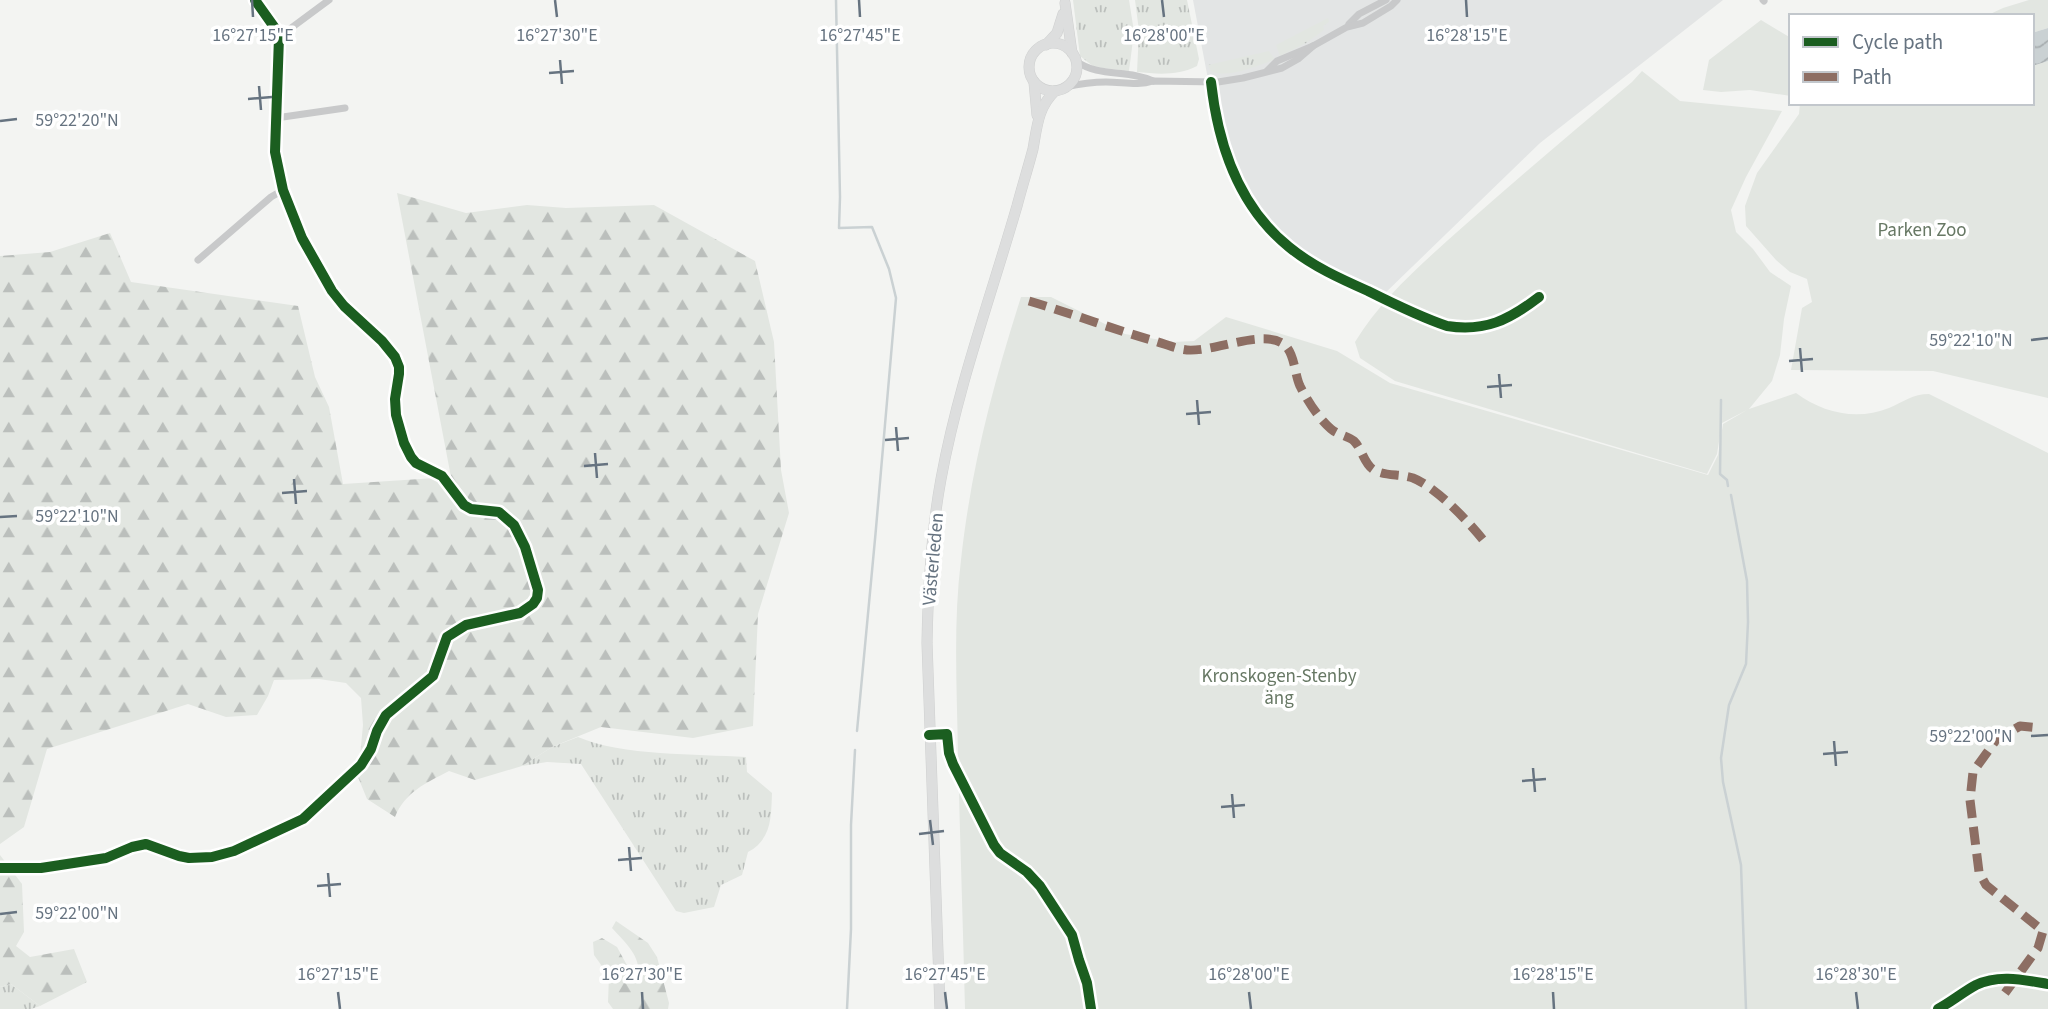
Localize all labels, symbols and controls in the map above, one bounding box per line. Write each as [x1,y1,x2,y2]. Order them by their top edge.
legend [1789,14,2034,105]
text: 16°27'15"E [212,23,294,48]
text: 16°27'30"E [516,23,598,48]
text: 16°27'45"E [819,23,901,48]
text: 16°28'00"E [1123,23,1205,48]
text: 16°28'15"E [1426,23,1508,48]
text: Cycle path [1852,27,1943,57]
text: Path [1852,62,1892,92]
text: 59°22'20"N [35,108,119,133]
park label: Parken Zoo [1877,217,1967,244]
text: 59°22'10"N [1929,328,2013,353]
text: 59°22'10"N [35,504,119,529]
street label: Västerleden [916,511,951,607]
park label: Kronskogen-Stenby äng [1201,663,1357,712]
text: 59°22'00"N [1929,724,2013,749]
text: 59°22'00"N [35,901,119,926]
text: 16°27'15"E [297,962,379,987]
text: 16°27'30"E [601,962,683,987]
text: 16°27'45"E [904,962,986,987]
text: 16°28'00"E [1208,962,1290,987]
text: 16°28'15"E [1512,962,1594,987]
text: 16°28'30"E [1815,962,1897,987]

